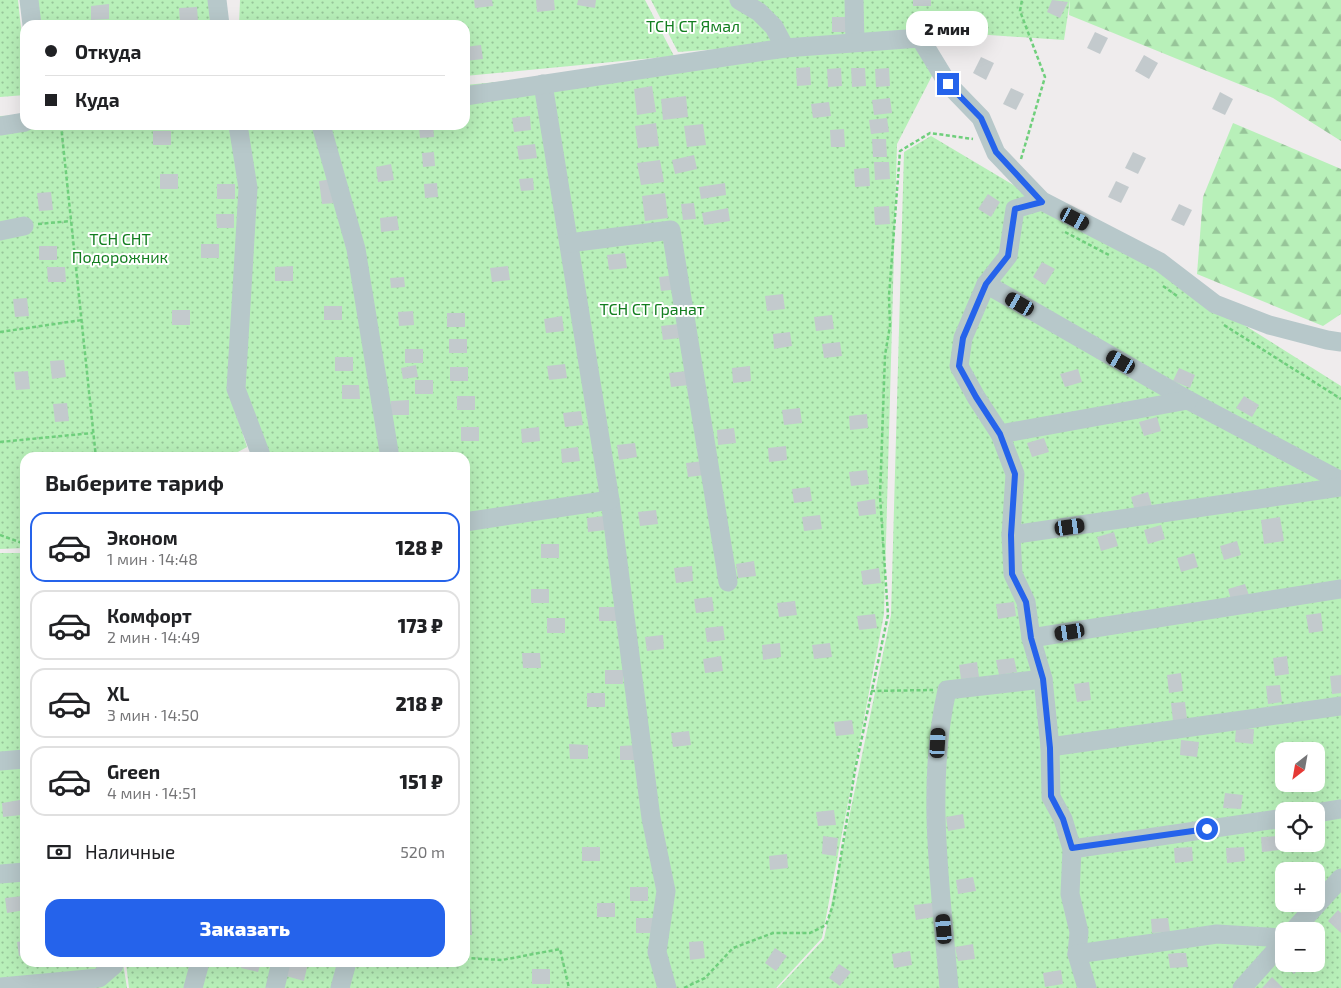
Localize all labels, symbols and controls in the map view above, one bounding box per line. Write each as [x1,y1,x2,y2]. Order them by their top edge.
callout: 2 мин [907,12,989,46]
park label: ТСН СТ Ямал [646,16,740,35]
text: 2 мин [924,19,970,38]
text: Откуда [75,40,141,63]
route end [937,73,959,95]
text: Куда [75,88,120,111]
car [1058,205,1091,233]
park label: ТСН СНТ Подорожник [72,229,169,266]
car [1003,290,1036,318]
park label: ТСН СТ Гранат [599,299,705,318]
car [1104,348,1137,376]
text: Выберите тариф [45,469,224,495]
car [1054,517,1085,537]
icon: car [47,525,92,570]
text: Эконом [107,526,178,549]
text: 128 ₽ [396,536,443,559]
text: 1 мин · 14:48 [107,549,198,568]
icon: car [47,603,92,648]
text: Комфорт [107,604,192,627]
text: 173 ₽ [398,614,443,637]
car [1054,622,1085,642]
text: 2 мин · 14:49 [107,627,200,646]
icon: car [47,681,92,726]
text: XL [107,682,129,705]
text: 218 ₽ [396,692,443,715]
text: 3 мин · 14:50 [107,705,199,724]
car [929,728,946,758]
north arrow [1275,742,1325,792]
map controls [1275,742,1325,972]
icon: car [47,759,92,804]
text: Green [107,760,160,783]
text: 151 ₽ [400,770,443,793]
text: 4 мин · 14:51 [107,783,197,802]
button: locate [1275,802,1325,852]
route start [1196,818,1218,840]
icon: cash [45,838,73,866]
text: Наличные [85,840,175,863]
text: 520 m [400,842,445,861]
button: + [1275,862,1325,912]
button: Заказать [45,899,445,957]
car [935,913,952,945]
button: − [1275,922,1325,972]

